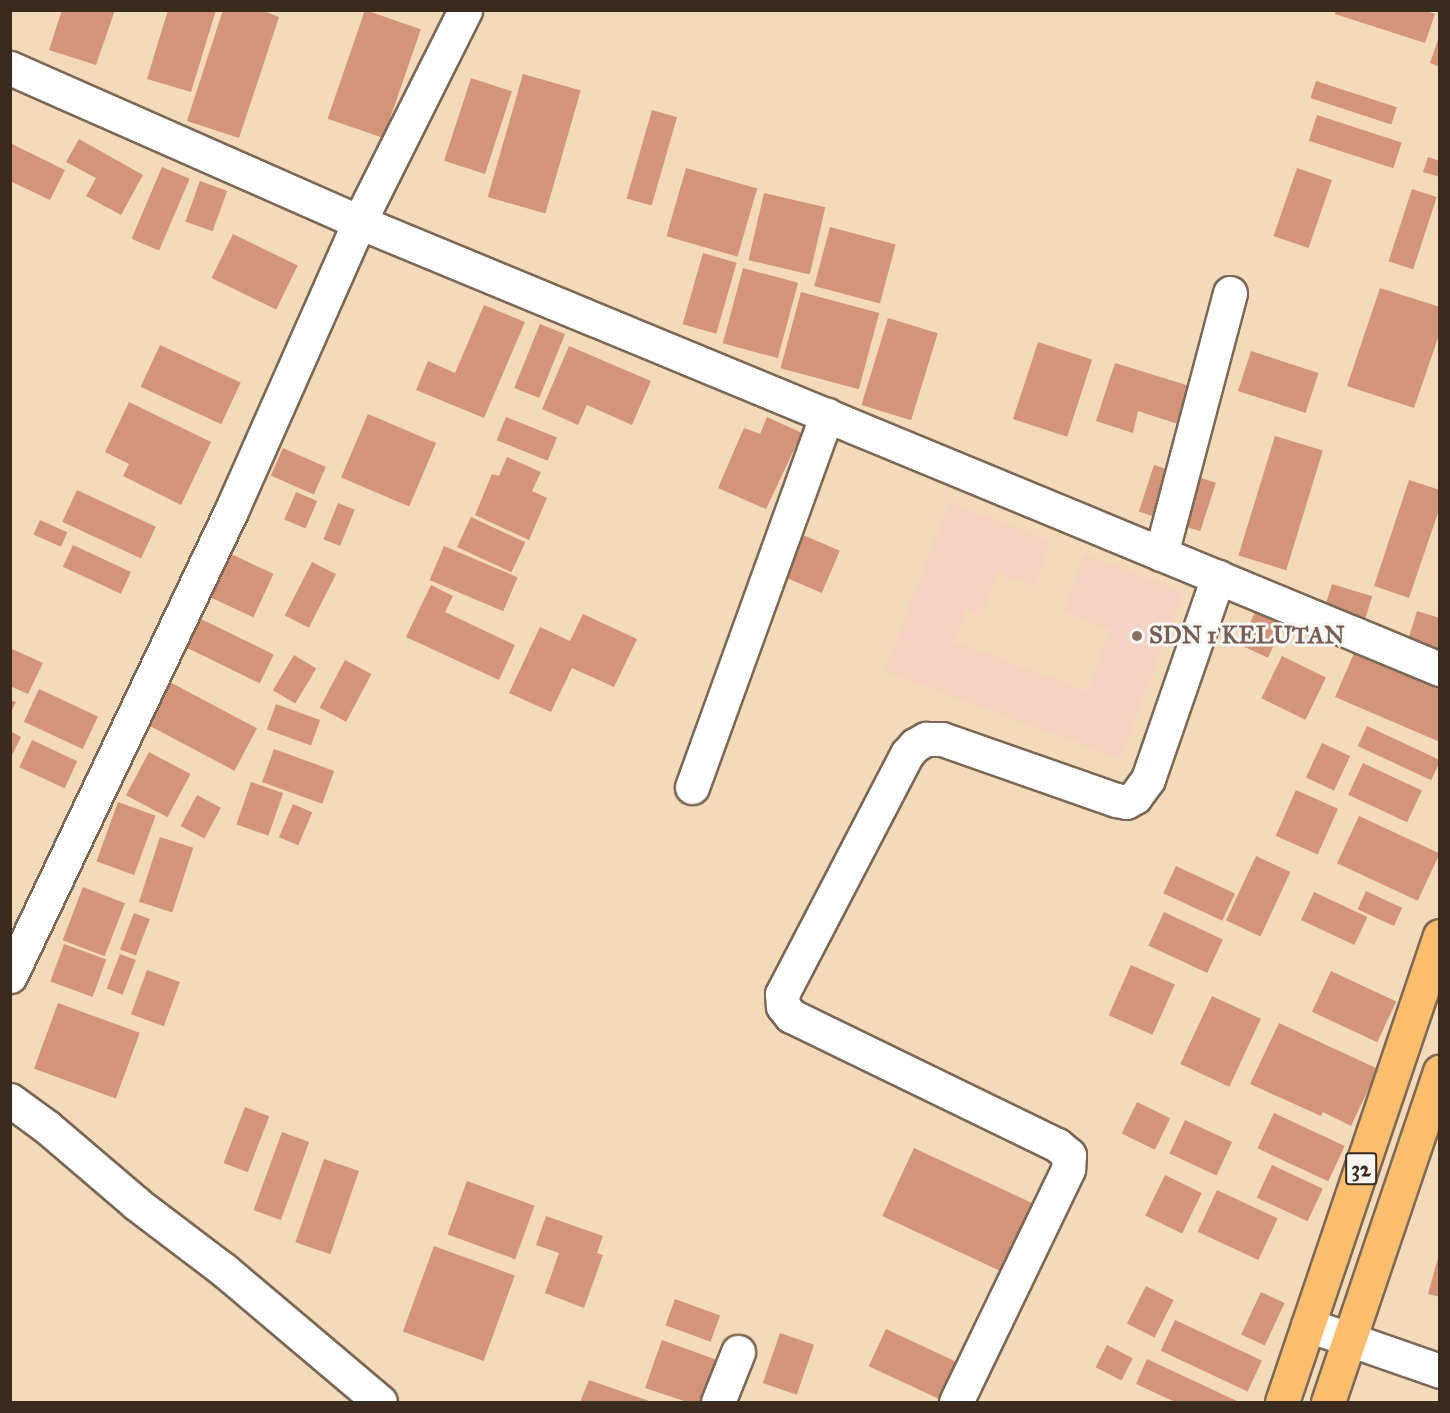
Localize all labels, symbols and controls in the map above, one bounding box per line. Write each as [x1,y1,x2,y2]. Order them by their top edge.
place label: SDN 1 KELUTAN [1149,622,1344,650]
marker: SDN 1 KELUTAN [1130,629,1144,643]
road number: 32 [1344,1150,1378,1188]

